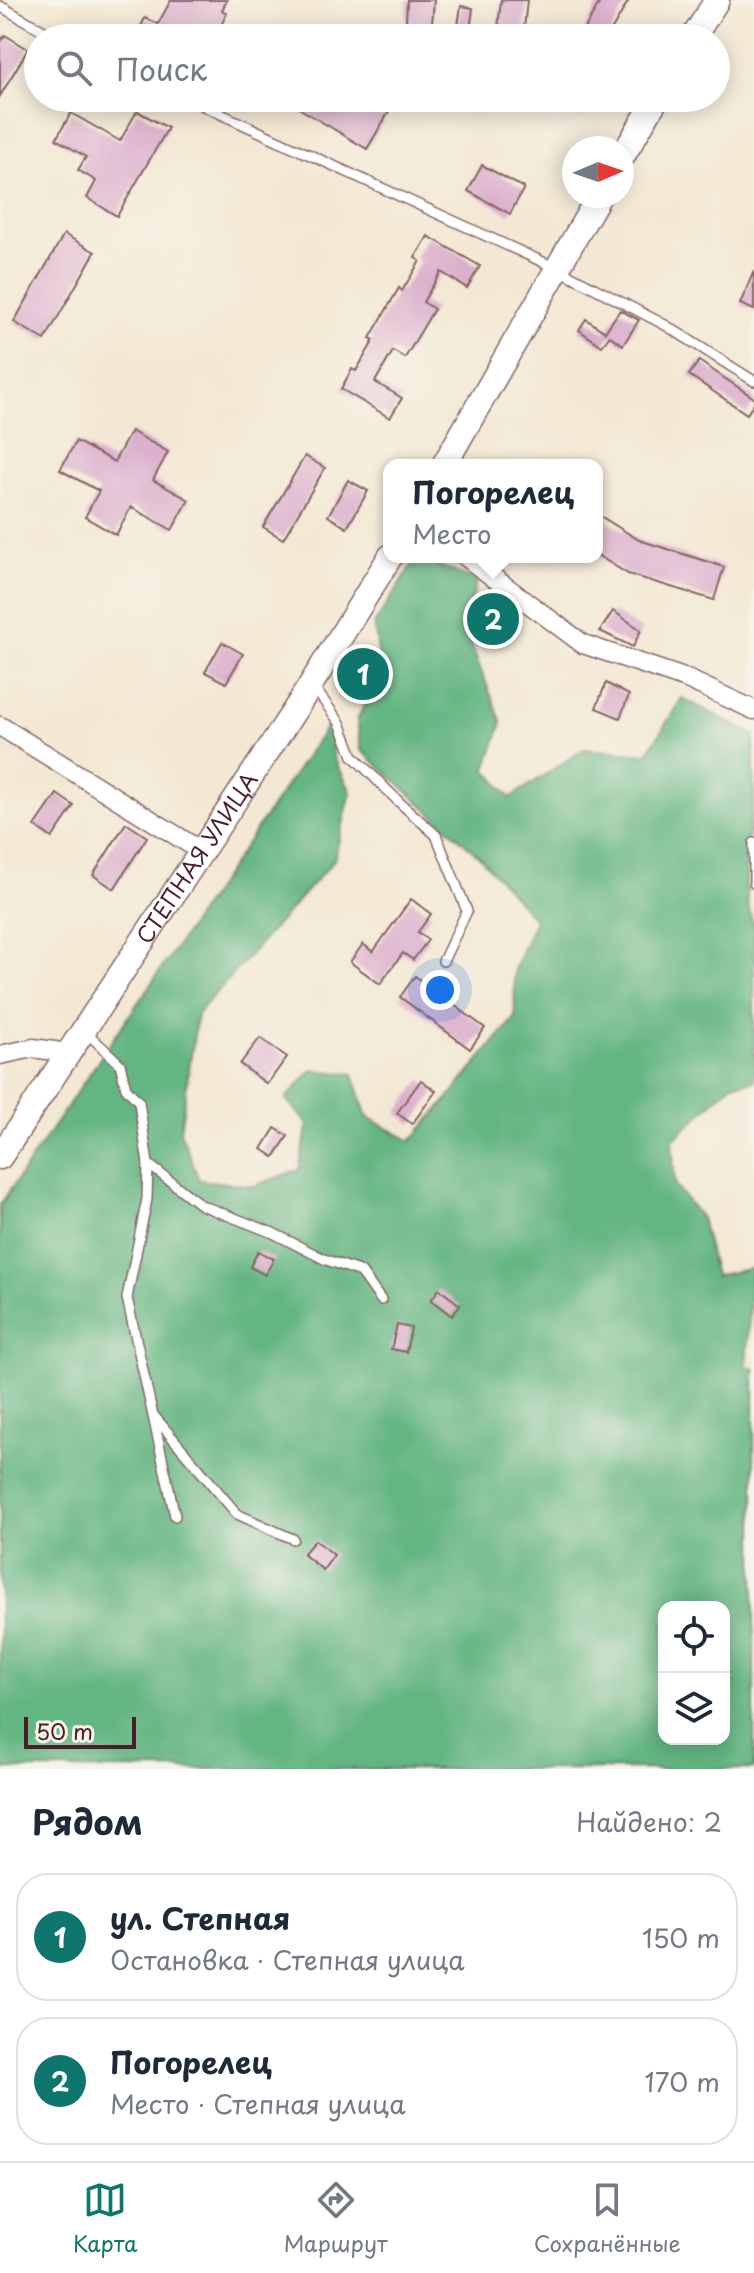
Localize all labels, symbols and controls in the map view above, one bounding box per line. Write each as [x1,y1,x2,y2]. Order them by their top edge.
search box [24,24,730,112]
icon: search [52,46,96,90]
text: Поиск [116,46,207,91]
north arrow [562,136,634,208]
popup [383,459,603,563]
text: Погорелец [412,469,574,514]
text: Место [412,514,491,553]
pin: 2 [467,589,519,649]
pin: 1 [337,644,389,704]
street label: СТЕПНАЯ УЛИЦА [127,765,265,950]
your location [420,970,460,1010]
map controls [658,1601,730,1745]
button: locate [658,1601,730,1673]
button: layers [658,1673,730,1745]
scale bar [24,1713,136,1749]
text: 50 m [36,1714,93,1747]
text: Рядом [32,1795,143,1847]
text: Найдено: 2 [576,1802,722,1841]
text: ул. Степная [110,1895,290,1940]
text: 1 [54,1918,66,1957]
text: 150 m [642,1918,720,1957]
text: Остановка · Степная улица [110,1940,465,1979]
text: Погорелец [110,2039,271,2084]
text: 2 [51,2062,69,2101]
text: 170 m [645,2062,720,2101]
text: Место · Степная улица [110,2084,406,2123]
tab: Карта [73,2178,138,2259]
tab: Маршрут [284,2178,388,2259]
tab: Сохранённые [534,2178,681,2259]

